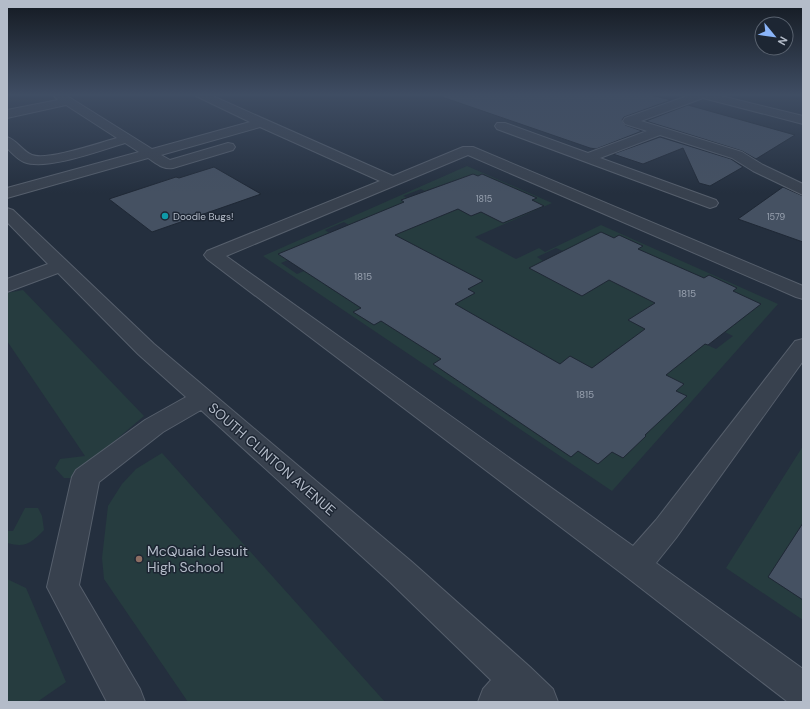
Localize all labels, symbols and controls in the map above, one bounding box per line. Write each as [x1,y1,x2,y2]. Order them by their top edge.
north arrow [754,16,794,56]
text: N [775,34,791,48]
house number: 1815 [476,193,492,205]
place label: Doodle Bugs! [173,210,233,223]
marker: Doodle Bugs! [160,211,170,221]
house number: 1579 [767,211,786,223]
house number: 1815 [354,270,372,283]
house number: 1815 [678,287,696,300]
house number: 1815 [576,388,594,401]
street label: SOUTH CLINTON AVENUE [205,399,340,519]
place label: McQuaid Jesuit High School [147,542,248,576]
marker: McQuaid Jesuit High School [134,554,144,564]

